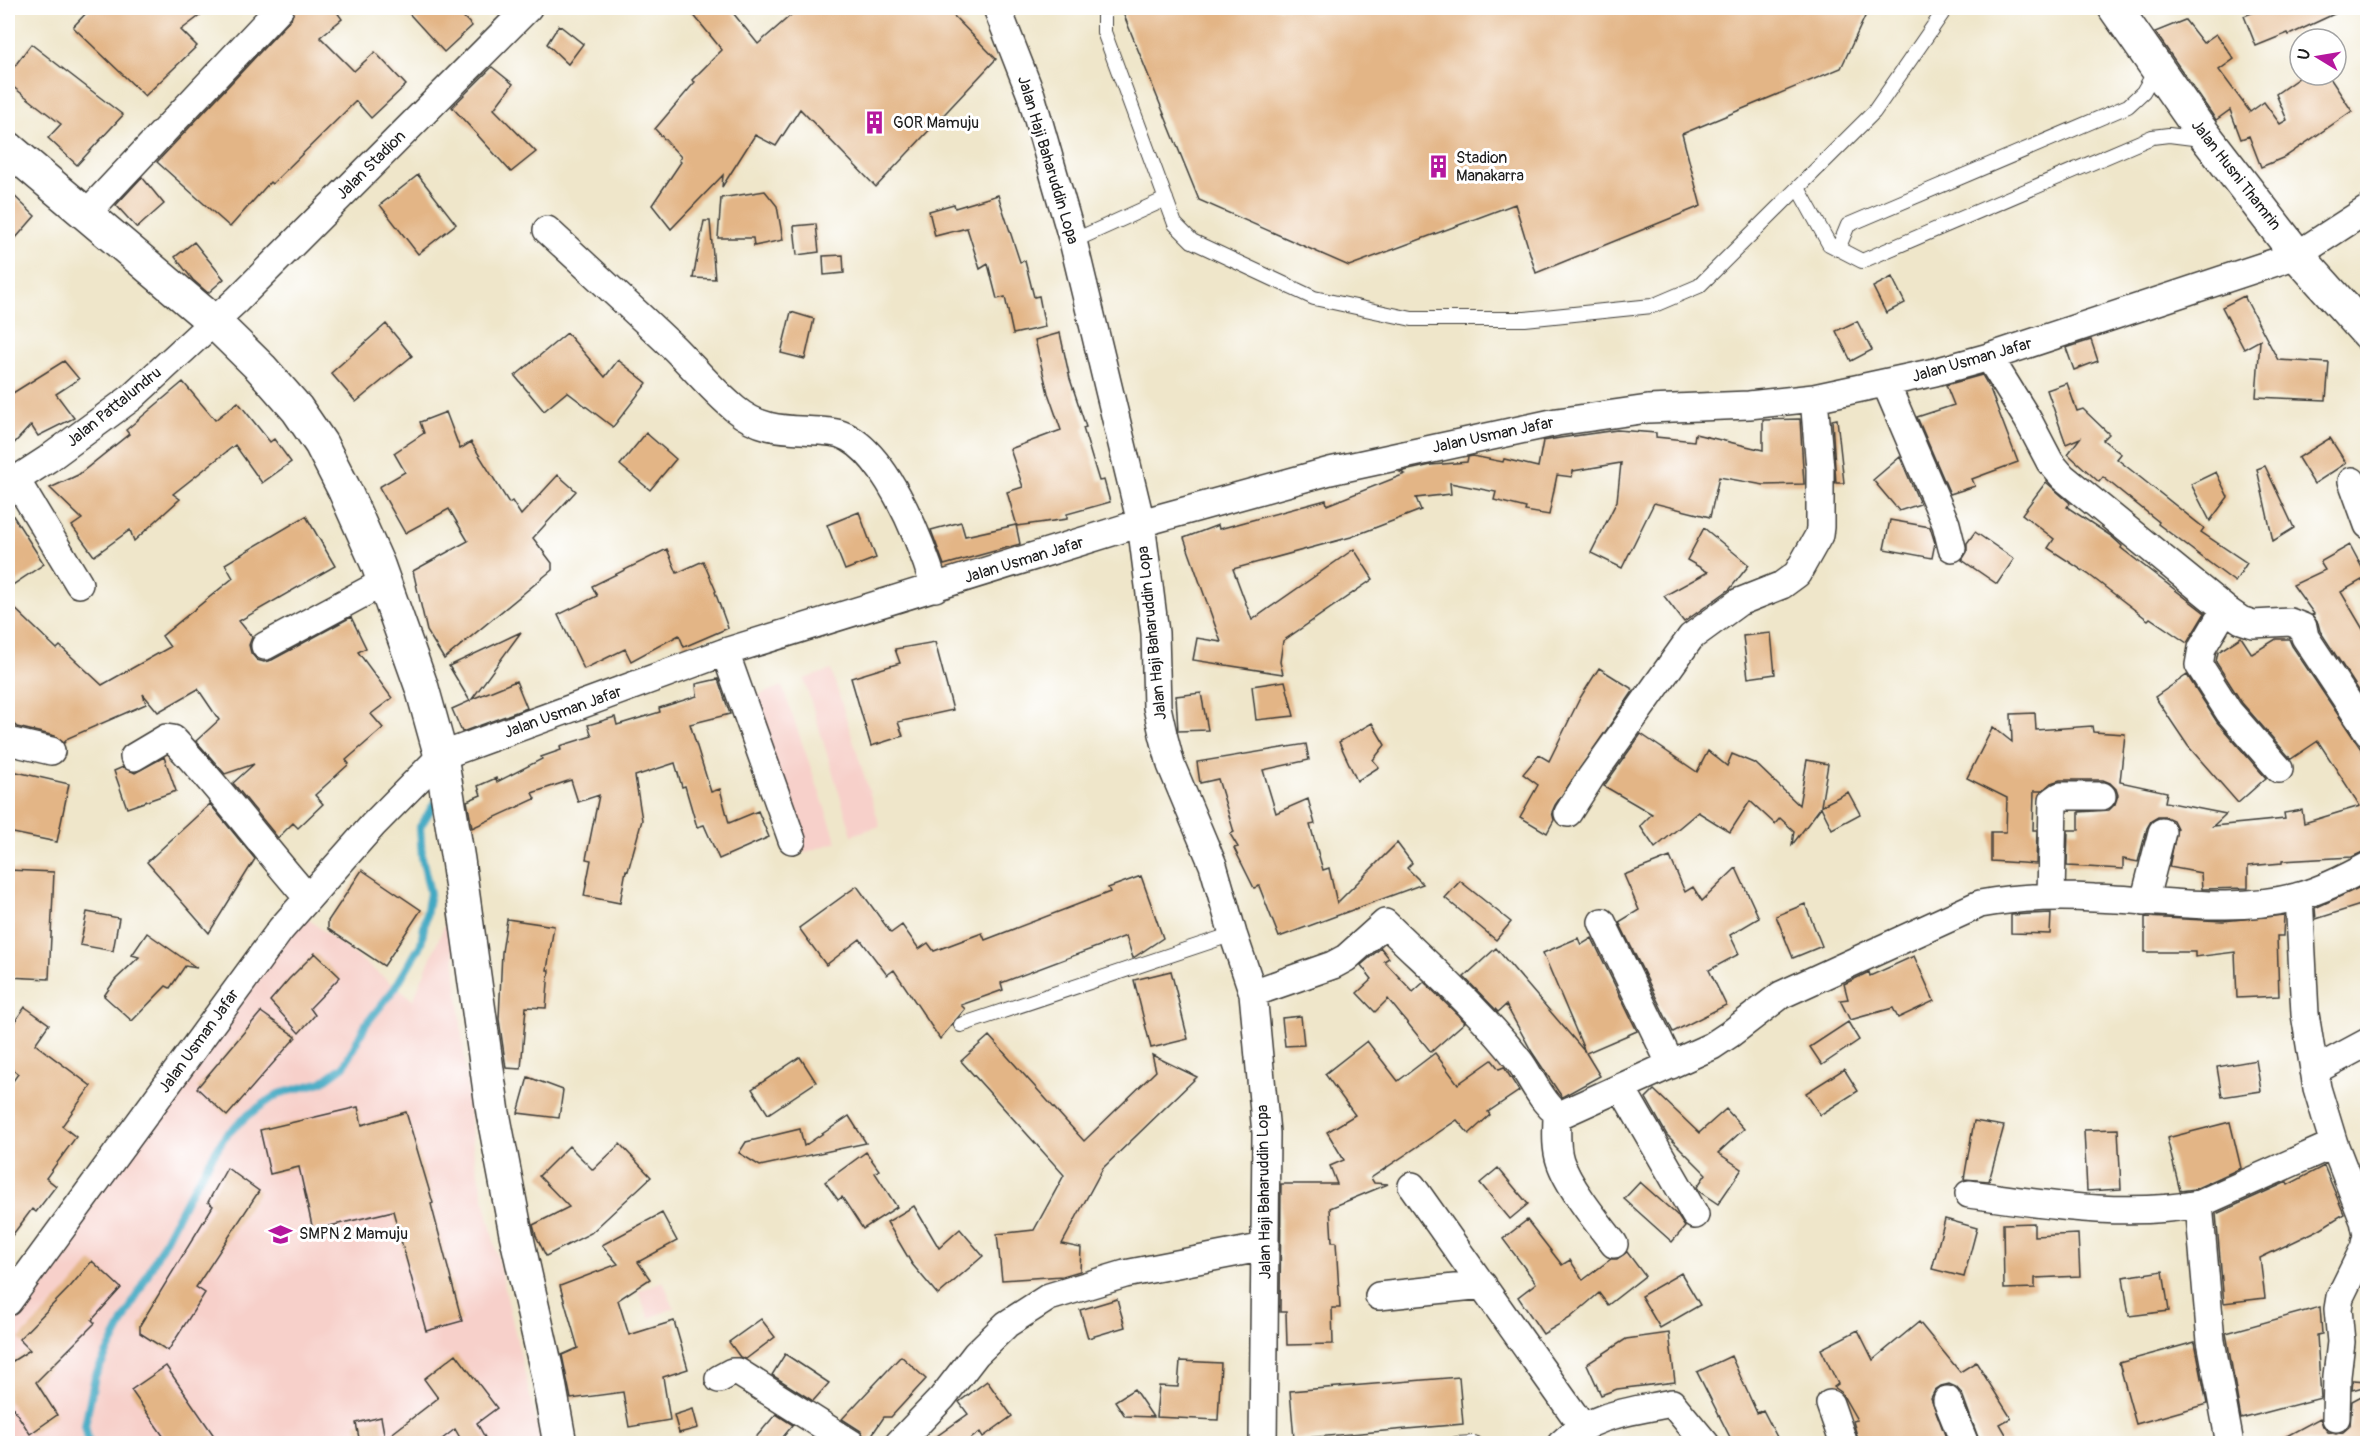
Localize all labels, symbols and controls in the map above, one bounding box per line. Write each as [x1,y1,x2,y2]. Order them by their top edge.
north arrow [2288,27,2348,87]
text: U [2293,47,2315,61]
street label: Jalan Haji Baharuddin Lopa [1013,73,1083,247]
building icon: GOR Mamuju [862,110,888,136]
place label: GOR Mamuju [893,113,979,133]
street label: Jalan Husni Thamrin [2187,116,2285,234]
street label: Jalan Stadion [332,126,410,204]
place label: Stadion Manakarra [1456,148,1524,186]
building icon: Stadion Manakarra [1425,154,1451,180]
street label: Jalan Usman Jafar [1910,333,2035,387]
street label: Jalan Pattalundru [62,363,166,451]
street label: Jalan Usman Jafar [1430,412,1556,458]
street label: Jalan Usman Jafar [962,532,1086,588]
street label: Jalan Haji Baharuddin Lopa [1133,545,1171,721]
street label: Jalan Usman Jafar [501,681,625,743]
street label: Jalan Usman Jafar [154,985,244,1097]
street label: Jalan Haji Baharuddin Lopa [1252,1104,1276,1280]
school or university icon: SMPN 2 Mamuju [268,1221,294,1247]
place label: SMPN 2 Mamuju [299,1224,408,1244]

